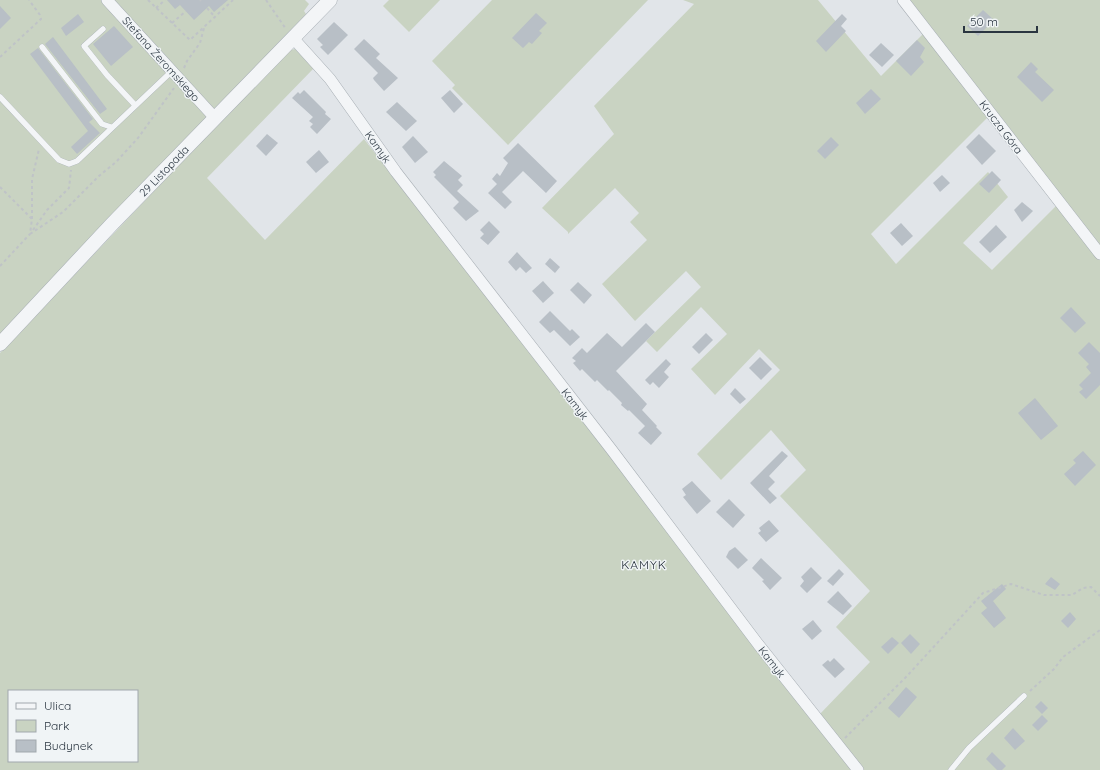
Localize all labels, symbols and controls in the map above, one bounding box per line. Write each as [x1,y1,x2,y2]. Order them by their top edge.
scale bar [964,8,1037,34]
street label: Stefana Żeromskiego [119,14,203,105]
text: 50 m [970,14,998,29]
street label: Krucza Góra [976,97,1026,157]
street label: Kamyk [362,128,394,166]
street label: 29 Listopada [136,143,192,199]
street label: Kamyk [558,385,592,423]
district label: KAMYK [621,557,667,572]
street label: Kamyk [755,643,789,681]
legend [8,690,138,762]
text: Ulica [44,698,71,713]
text: Park [44,718,69,733]
text: Budynek [44,738,93,753]

